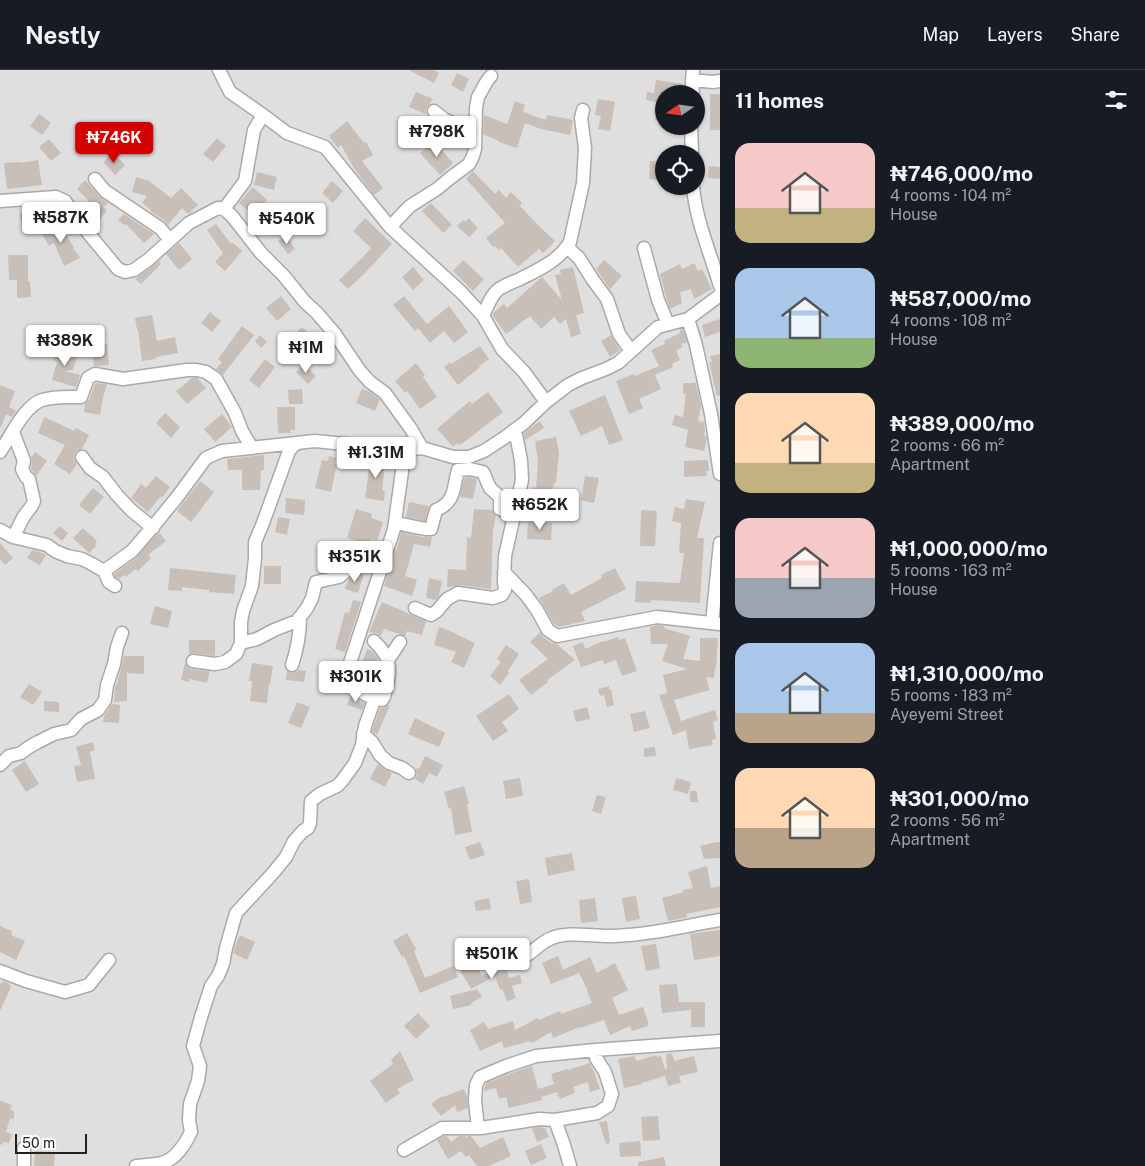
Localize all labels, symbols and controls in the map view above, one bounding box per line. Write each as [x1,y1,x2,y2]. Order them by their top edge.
text: Nestly [25,21,101,49]
text: Map [923,24,959,45]
text: Layers [987,24,1043,45]
text: Share [1071,24,1120,45]
north arrow [655,85,705,135]
map controls [655,85,705,195]
icon: filters [1102,86,1130,114]
text: 11 homes [735,88,824,113]
pin: ₦798K [402,116,472,158]
pin: ₦746K [79,122,149,164]
text: ₦798K [409,122,465,141]
text: ₦746K [86,128,142,147]
button: locate [655,145,705,195]
text: ₦746,000/mo [890,161,1033,186]
icon: home [775,163,835,223]
text: 4 rooms · 104 m² [890,186,1011,205]
pin: ₦587K [26,202,96,244]
pin: ₦540K [252,202,322,245]
text: House [890,205,938,224]
text: ₦587K [33,208,89,227]
text: ₦540K [259,209,315,228]
text: ₦587,000/mo [890,286,1031,311]
icon: home [775,288,835,348]
text: 4 rooms · 108 m² [890,311,1011,330]
pin: ₦389K [30,324,100,367]
text: House [890,330,938,349]
text: ₦389K [37,331,93,350]
pin: ₦1M [282,332,330,374]
text: ₦1M [289,338,323,357]
text: ₦389,000/mo [890,411,1034,436]
icon: home [775,413,835,473]
pin: ₦1.31M [335,436,417,479]
text: 2 rooms · 66 m² [890,436,1004,455]
text: ₦1.31M [348,443,404,462]
text: Apartment [890,455,970,474]
pin: ₦652K [505,488,575,531]
text: ₦652K [512,495,568,514]
text: ₦1,000,000/mo [890,536,1048,561]
icon: home [775,538,835,598]
pin: ₦351K [320,540,390,583]
text: ₦351K [328,547,382,566]
text: 5 rooms · 163 m² [890,561,1012,580]
text: House [890,580,938,599]
pin: ₦301K [321,660,391,703]
text: ₦1,310,000/mo [890,661,1044,686]
icon: home [775,663,835,723]
text: ₦301K [330,667,382,686]
text: 5 rooms · 183 m² [890,686,1012,705]
text: Ayeyemi Street [890,705,1004,724]
text: ₦301,000/mo [890,786,1029,811]
icon: home [775,788,835,848]
text: 2 rooms · 56 m² [890,811,1005,830]
text: Apartment [890,830,970,849]
pin: ₦501K [457,938,527,980]
text: ₦501K [466,944,518,963]
scale bar [15,1131,88,1154]
text: 50 m [22,1135,55,1151]

